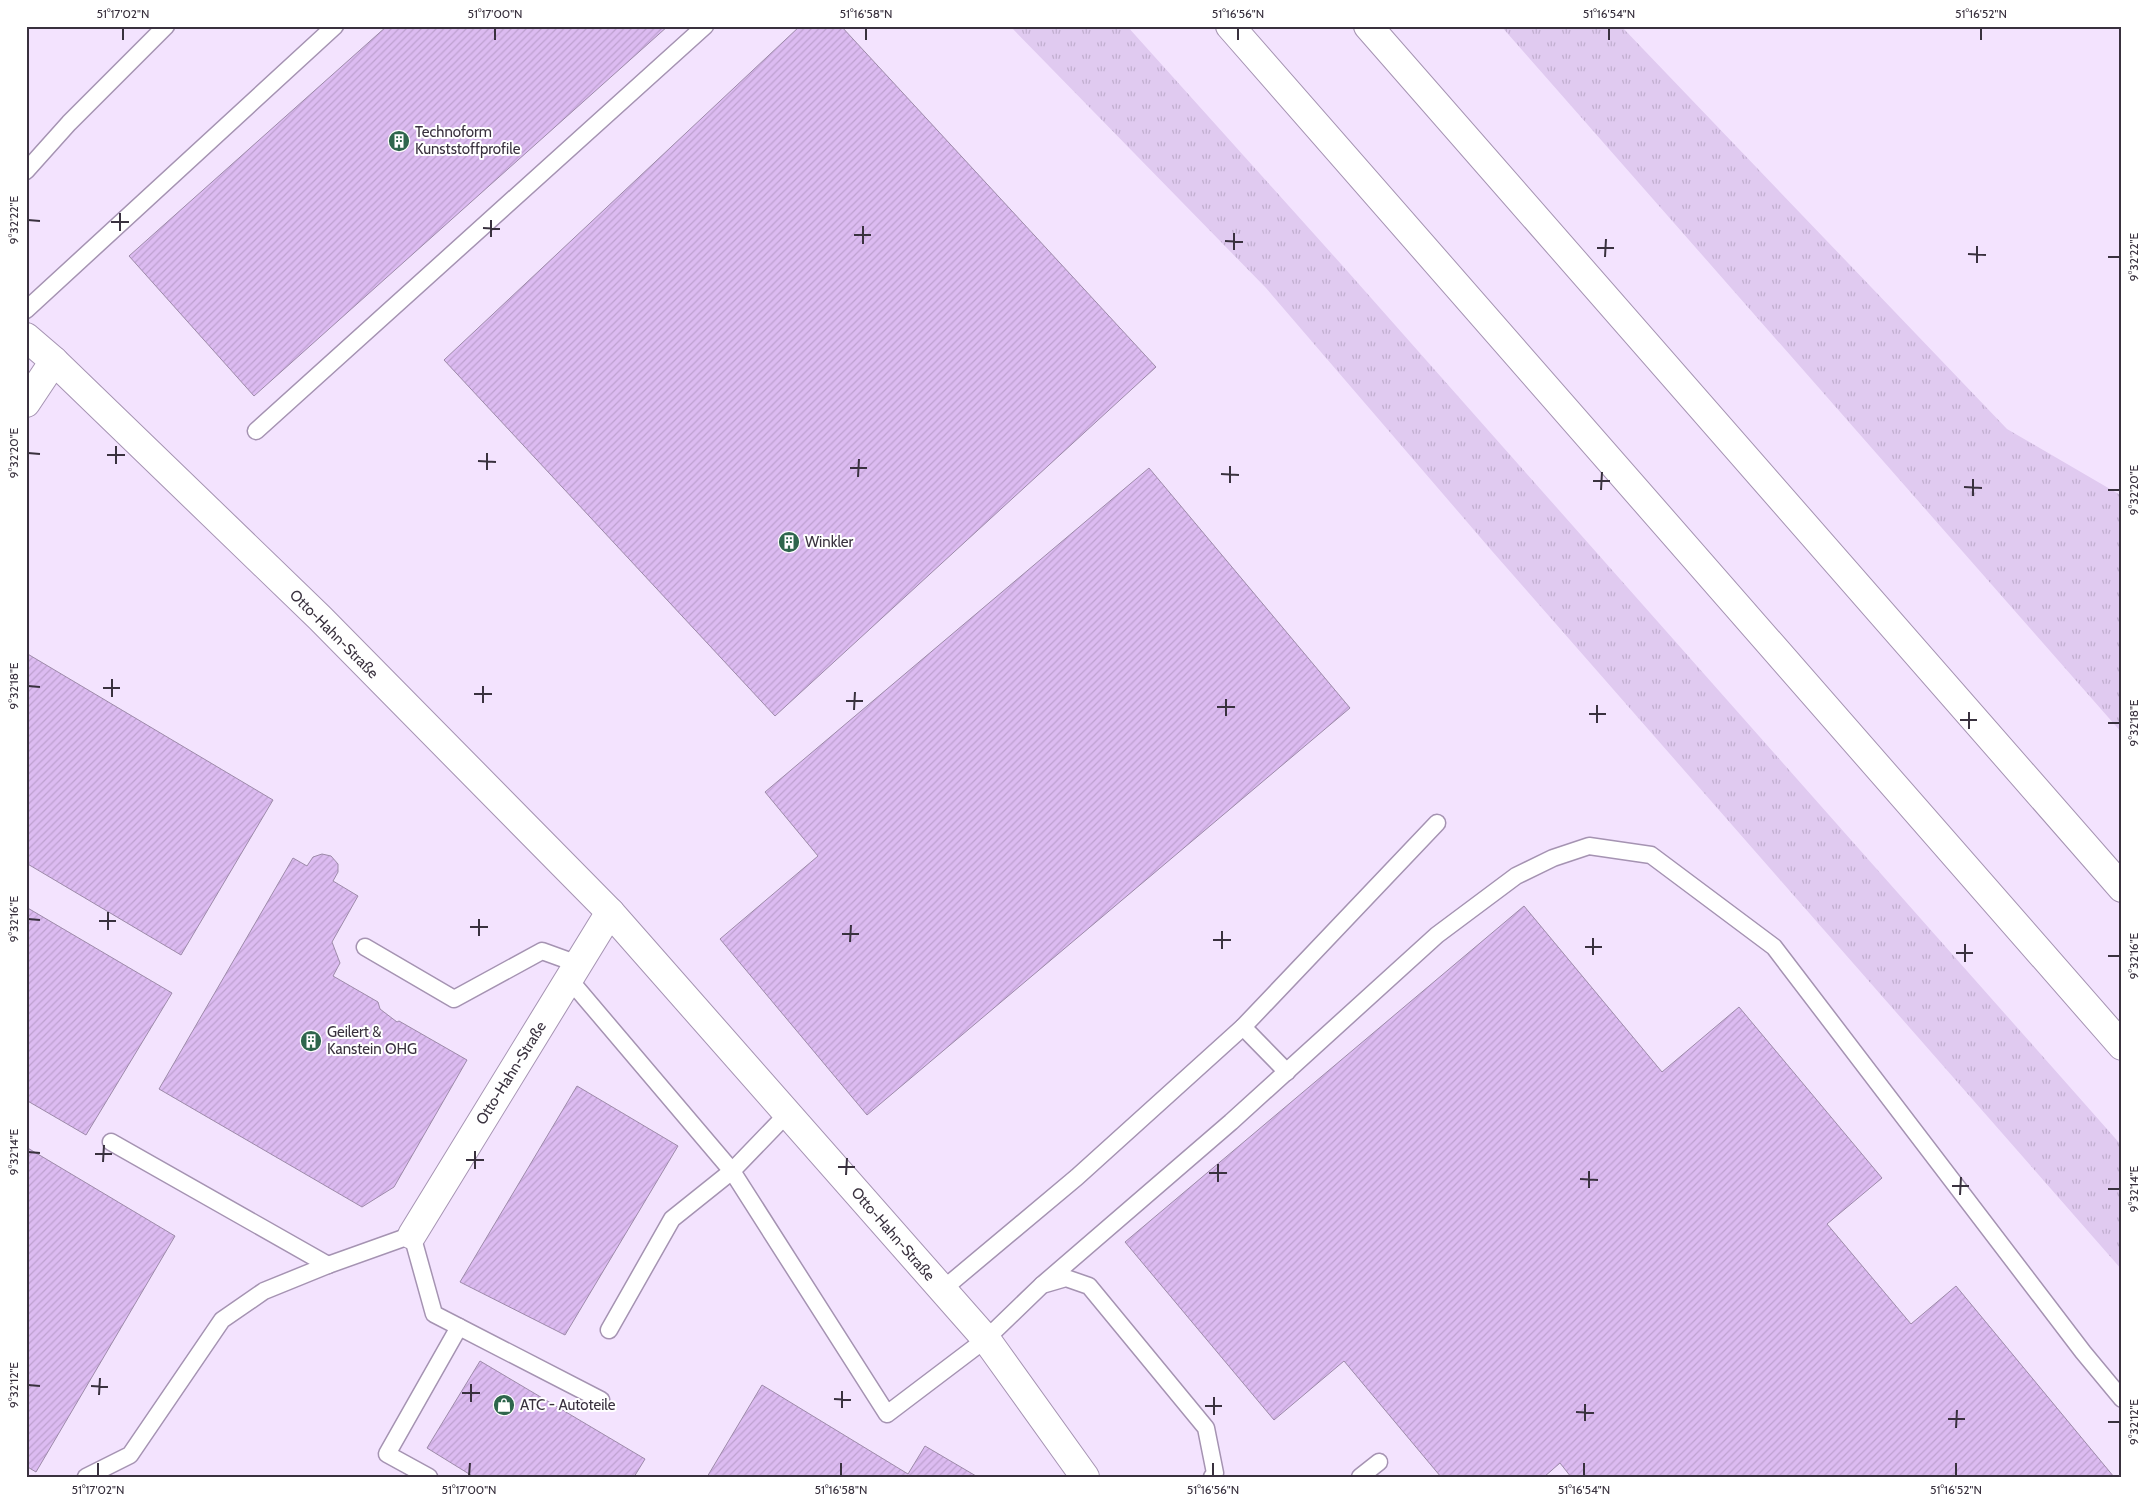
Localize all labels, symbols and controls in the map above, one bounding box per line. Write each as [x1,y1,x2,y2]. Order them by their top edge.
text: 51°17'02"N [97,6,149,21]
text: 51°17'00"N [468,6,522,21]
text: 51°16'58"N [840,6,892,21]
text: 51°16'56"N [1212,6,1264,21]
text: 51°16'54"N [1583,6,1635,21]
text: 51°16'52"N [1955,6,2007,21]
place label: Technoform Kunststoffprofile [415,123,521,158]
building icon: Technoform Kunststoffprofile [387,129,411,153]
text: 9°32'22"E [6,196,21,244]
text: 9°32'22"E [2126,233,2141,281]
text: 9°32'20"E [6,427,21,478]
text: 9°32'20"E [2126,464,2141,515]
building icon: Winkler [777,530,801,554]
place label: Winkler [805,533,854,551]
street label: Otto-Hahn-Straße [286,586,382,682]
text: 9°32'18"E [6,662,21,709]
text: 9°32'18"E [2126,699,2141,746]
text: 9°32'16"E [6,895,21,942]
text: 9°32'16"E [2126,932,2141,979]
street label: Otto-Hahn-Straße [472,1018,550,1128]
place label: Geilert & Kanstein OHG [327,1023,417,1058]
building icon: Geilert & Kanstein OHG [299,1029,323,1053]
text: 9°32'14"E [6,1128,21,1175]
text: 9°32'14"E [2126,1165,2141,1212]
street label: Otto-Hahn-Straße [847,1183,939,1285]
text: 9°32'12"E [6,1362,21,1408]
shop icon: ATC - Autoteile [492,1393,516,1417]
place label: ATC - Autoteile [520,1396,616,1414]
text: 9°32'12"E [2126,1399,2141,1445]
text: 51°17'02"N [72,1482,124,1497]
text: 51°17'00"N [442,1482,496,1497]
text: 51°16'58"N [815,1482,867,1497]
text: 51°16'56"N [1187,1482,1239,1497]
text: 51°16'54"N [1558,1482,1610,1497]
text: 51°16'52"N [1930,1482,1982,1497]

